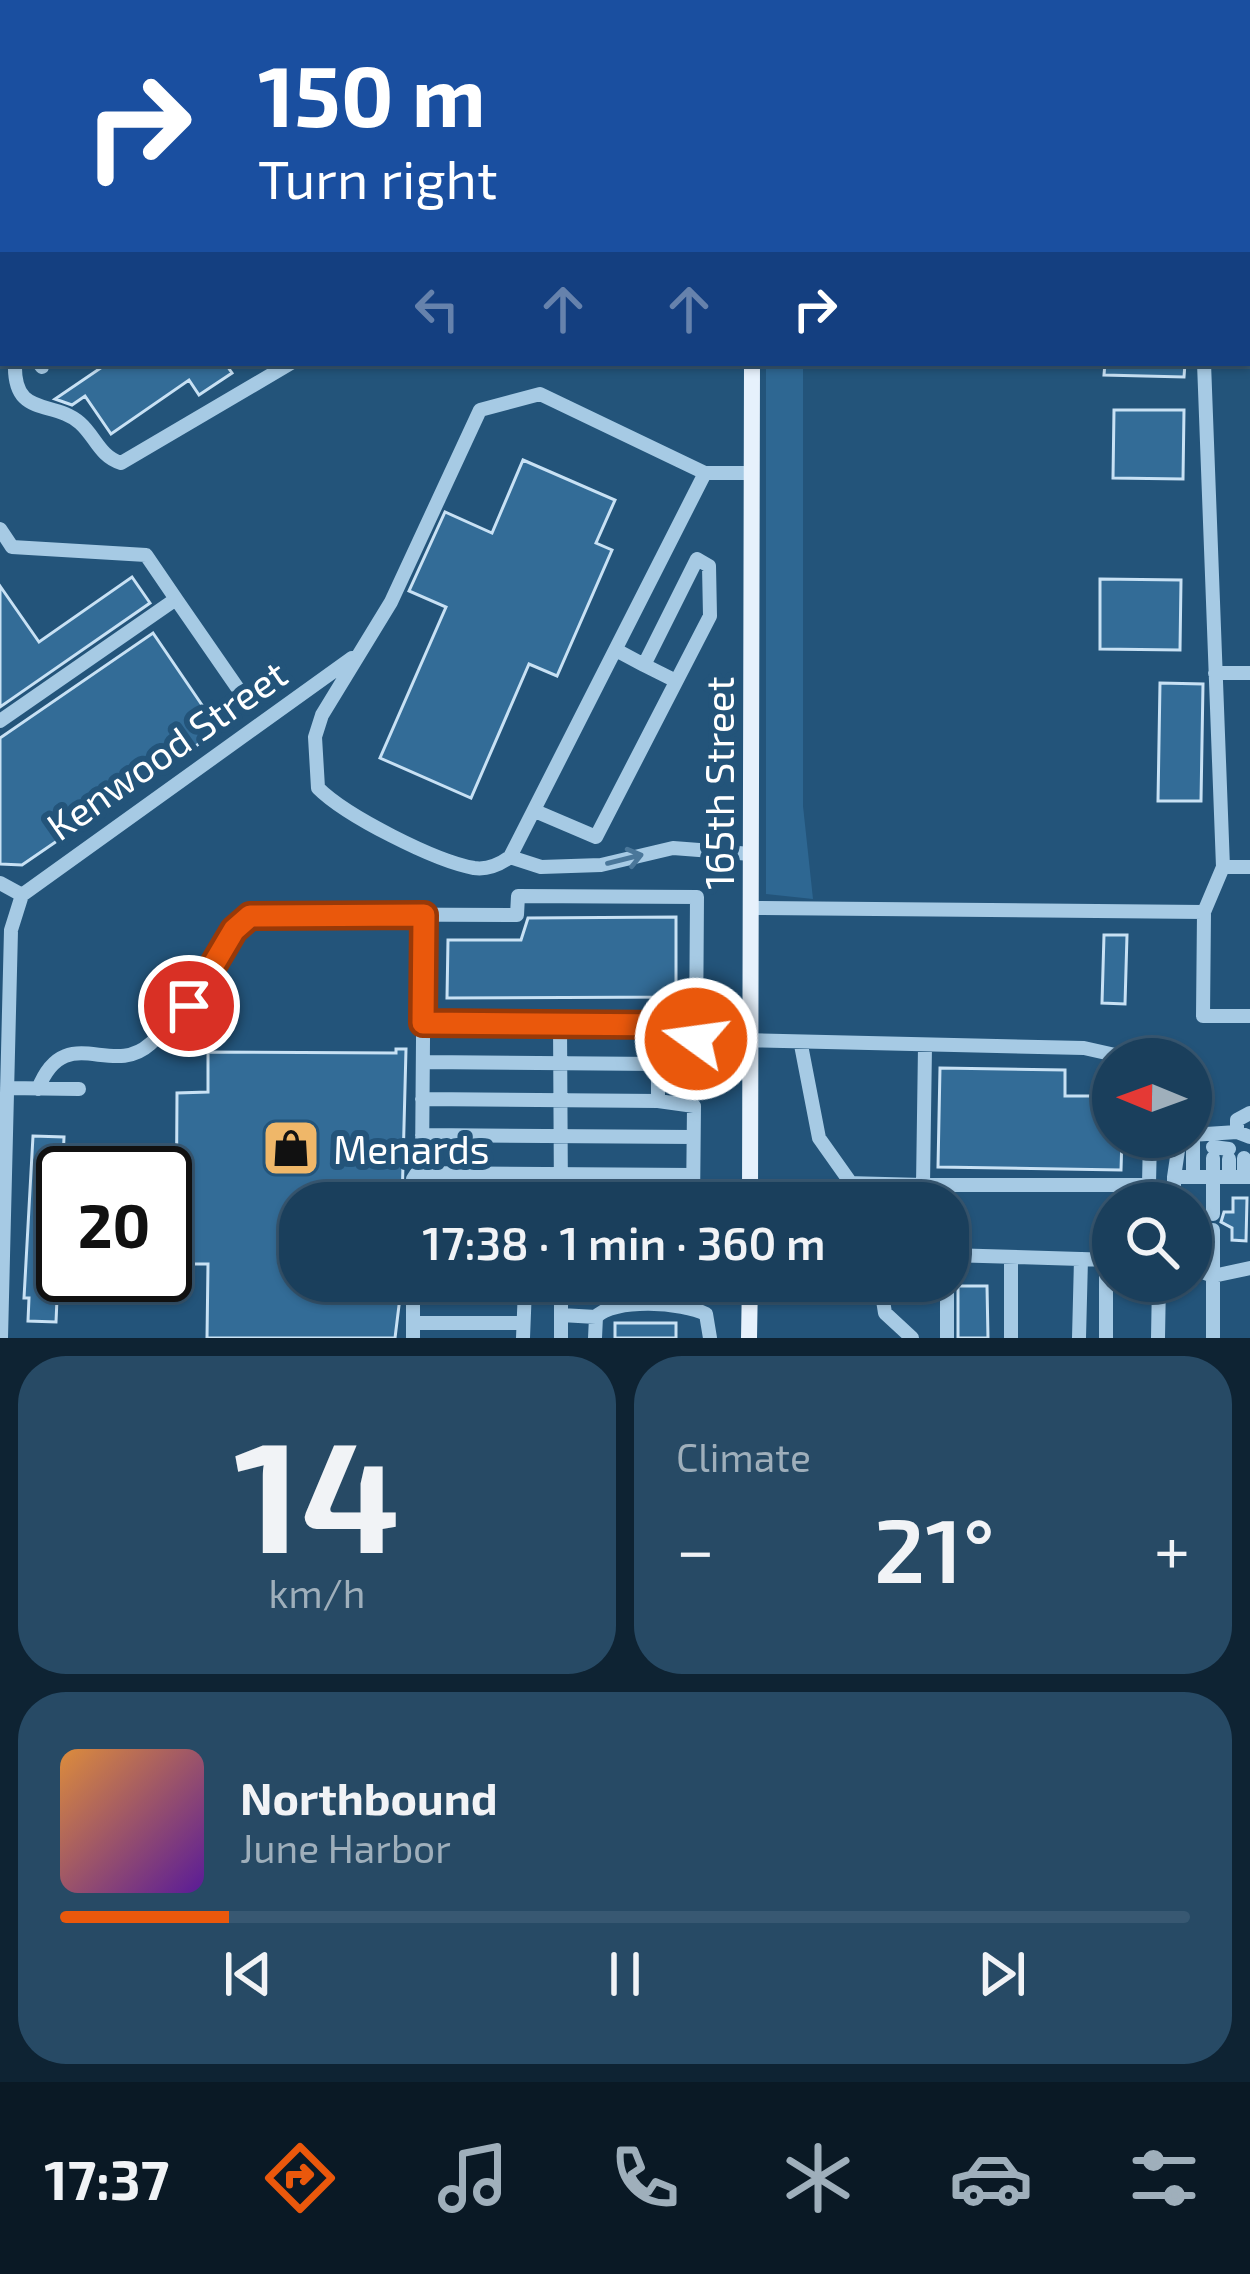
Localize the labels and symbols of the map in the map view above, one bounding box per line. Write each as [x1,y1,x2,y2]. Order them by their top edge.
street label: Kenwood Street [37,649,295,849]
street label: 165th Street [695,676,742,890]
one-way arrow [606,847,644,869]
pin [138,955,240,1057]
position arrow [633,976,759,1102]
north arrow [1092,1038,1212,1158]
shop icon: Menards [260,1117,322,1179]
place label: Menards [333,1125,490,1172]
speed limit sign: 20 [36,1146,192,1302]

